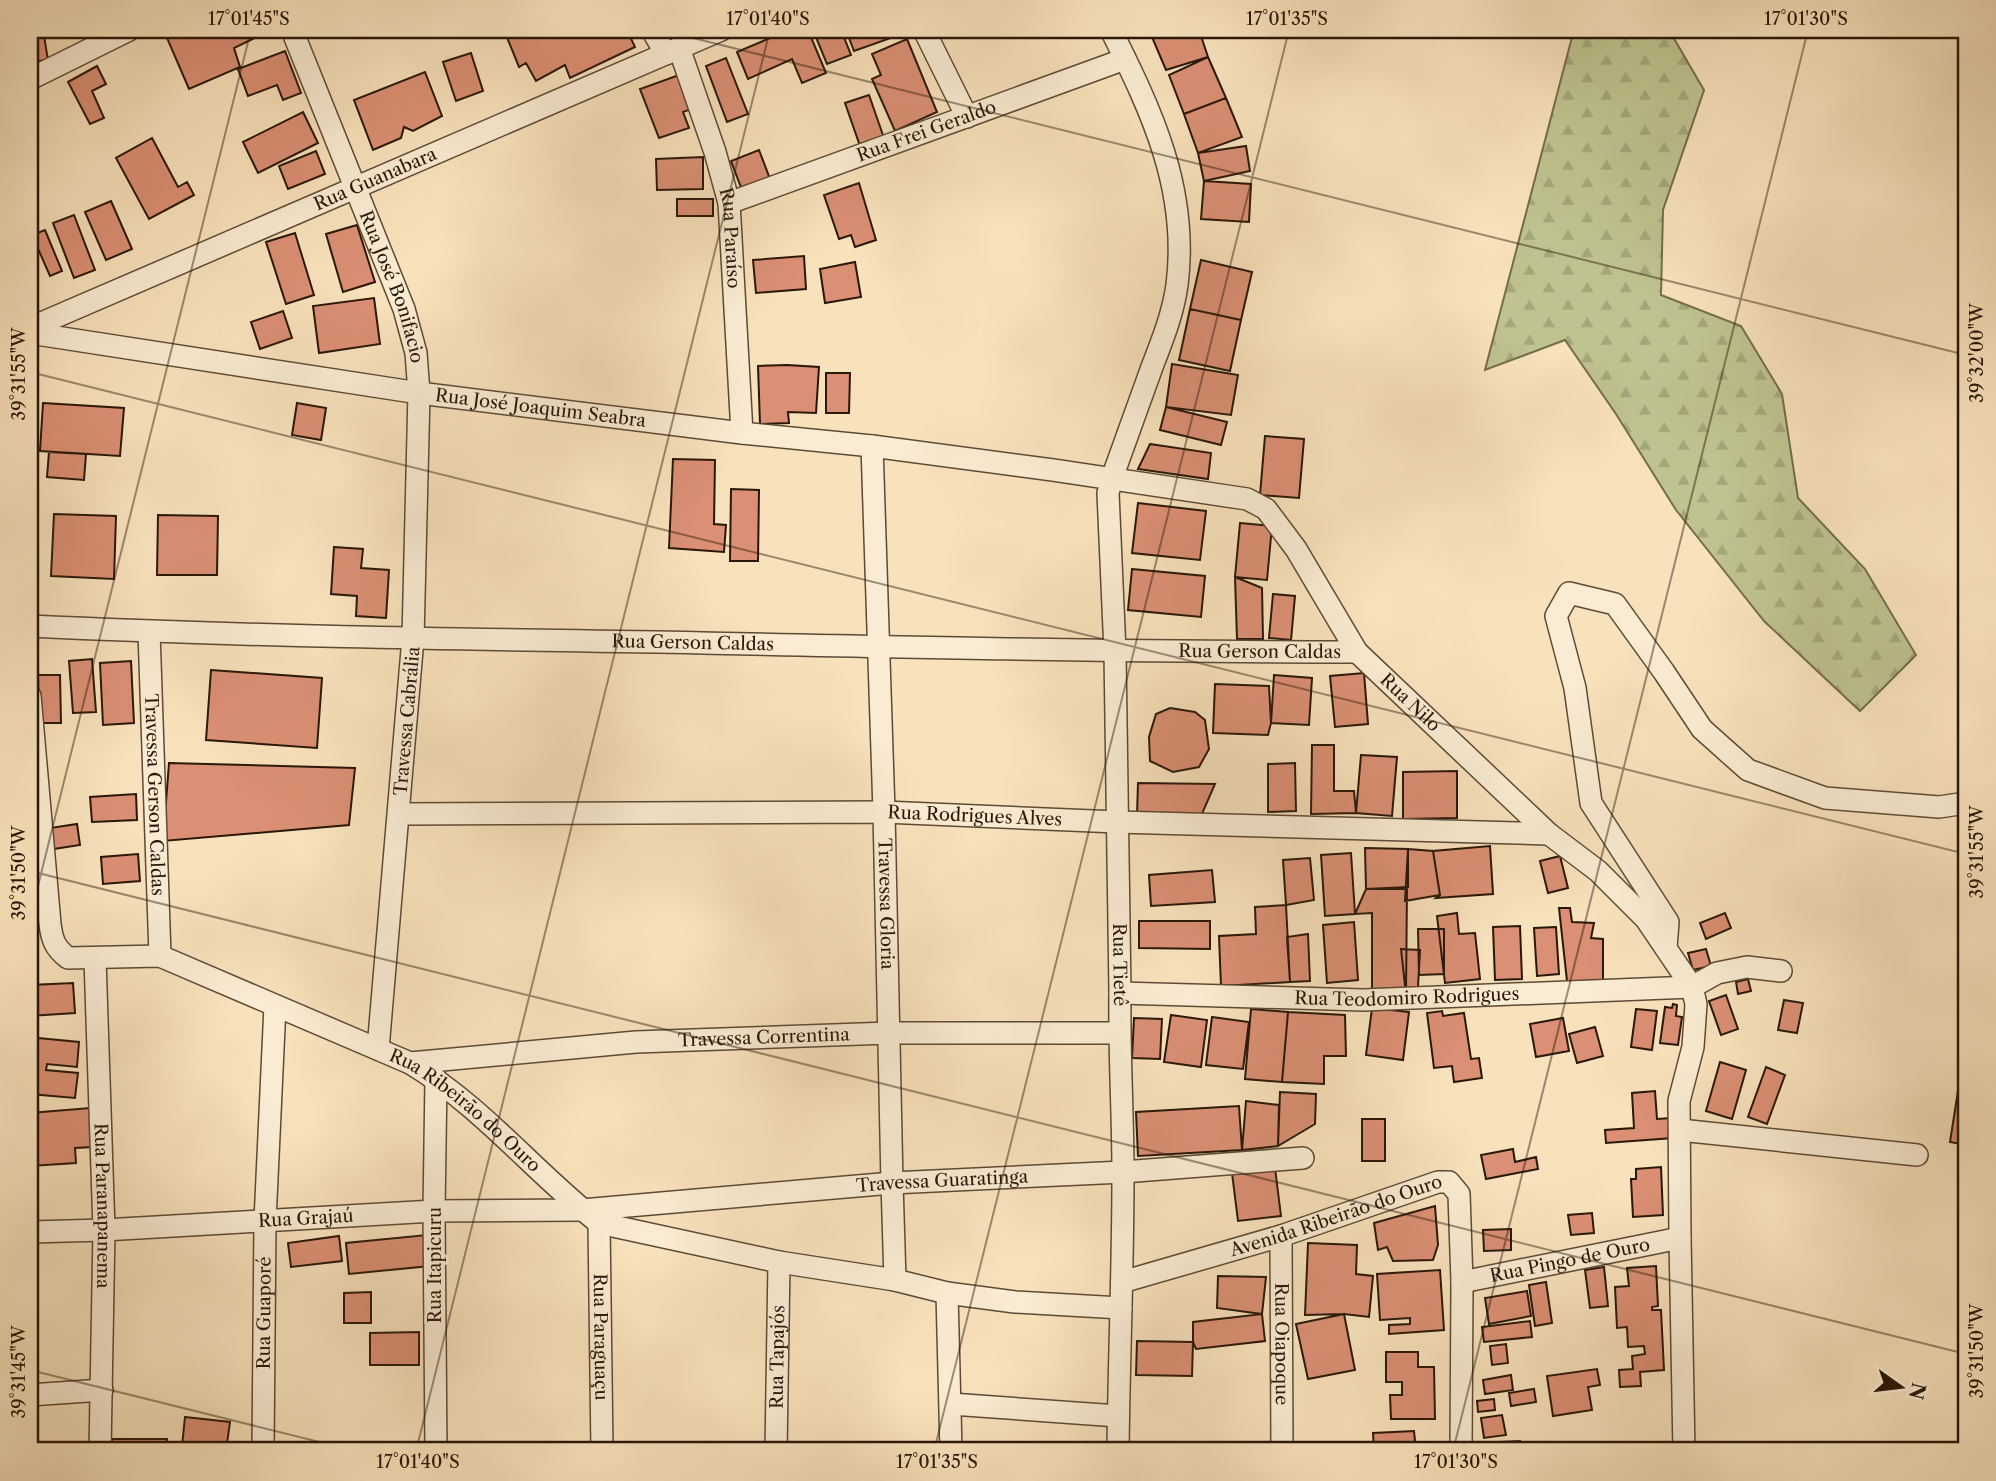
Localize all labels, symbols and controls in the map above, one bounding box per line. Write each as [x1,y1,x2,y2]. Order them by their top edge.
text: 17°01'45"S [208,8,290,30]
text: 17°01'40"S [726,8,810,30]
text: 17°01'35"S [1246,8,1328,30]
text: 17°01'30"S [1764,8,1848,30]
street label: Rua Frei Geraldo [854,96,999,167]
street label: Rua Guanabara [310,143,441,215]
street label: Rua Paraíso [714,185,745,289]
street label: Rua José Bonifacio [355,208,428,364]
text: 39°32'00"W [1966,302,1988,403]
text: 39°31'55"W [8,326,30,421]
street label: Rua José Joaquim Seabra [434,384,648,432]
street label: Rua Gerson Caldas [611,630,774,655]
street label: Rua Gerson Caldas [1178,640,1341,663]
street label: Travessa Cabrália [390,645,425,796]
street label: Rua Nilo [1375,669,1445,736]
street label: Travessa Gerson Caldas [140,693,169,896]
street label: Rua Rodrigues Alves [887,801,1063,831]
text: 39°31'55"W [1966,804,1988,899]
text: 39°31'50"W [8,824,30,921]
street label: Travessa Gloria [874,838,898,970]
street label: Rua Tietê [1108,923,1131,1006]
street label: Rua Teodomiro Rodrigues [1294,983,1520,1011]
street label: Travessa Correntina [678,1023,851,1051]
street label: Rua Ribeirão do Ouro [386,1044,545,1177]
street label: Rua Paranapanema [89,1123,115,1289]
street label: Travessa Guaratinga [855,1166,1029,1197]
street label: Avenida Ribeirão do Ouro [1226,1170,1445,1262]
street label: Rua Grajaú [257,1205,354,1232]
street label: Rua Itapicuru [424,1207,446,1323]
street label: Rua Pingo de Ouro [1488,1233,1652,1287]
street label: Rua Guaporé [253,1256,276,1370]
street label: Rua Paraguaçu [589,1273,612,1401]
street label: Rua Oiapoque [1270,1283,1293,1405]
text: 39°31'50"W [1966,1302,1988,1399]
street label: Rua Tapajós [766,1305,789,1409]
text: 39°31'45"W [8,1324,30,1419]
north arrow [1867,1352,1937,1422]
text: N [1904,1380,1930,1402]
text: 17°01'40"S [376,1451,460,1473]
text: 17°01'35"S [896,1451,978,1473]
text: 17°01'30"S [1414,1451,1498,1473]

